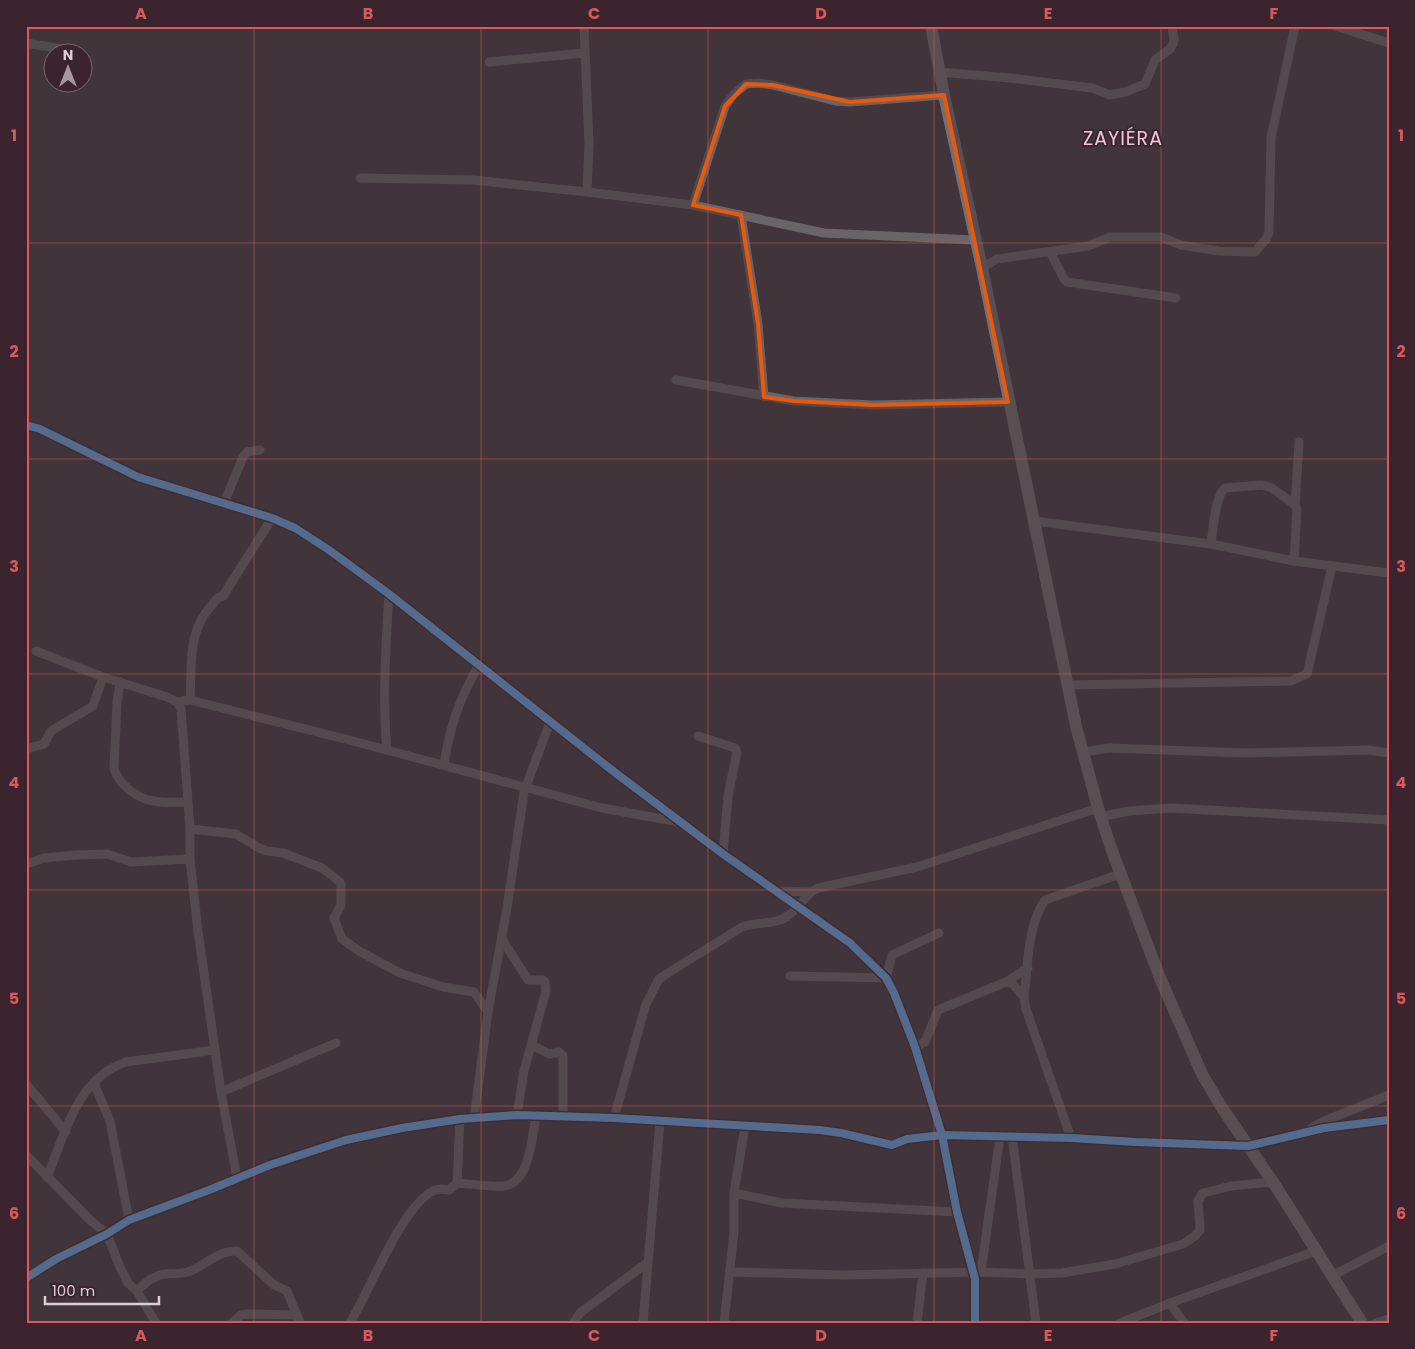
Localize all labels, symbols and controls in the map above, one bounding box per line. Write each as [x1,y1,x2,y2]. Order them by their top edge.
text: A [135,2,147,25]
text: B [363,2,373,25]
text: C [588,2,600,25]
text: D [815,2,827,25]
text: E [1044,2,1052,25]
text: F [1270,2,1279,25]
north arrow [42,42,92,92]
text: N [63,45,73,65]
text: 1 [11,124,17,147]
text: 1 [1398,124,1404,147]
district label: ZAYIÉRA [1083,125,1163,152]
text: 2 [9,340,19,363]
text: 2 [1396,340,1406,363]
text: 3 [9,555,19,578]
text: 3 [1396,555,1406,578]
text: 4 [9,771,20,794]
text: 4 [1396,771,1407,794]
text: 5 [9,987,19,1010]
text: 5 [1396,987,1406,1010]
text: 6 [9,1202,19,1225]
text: 6 [1396,1202,1406,1225]
scale bar [45,1274,159,1306]
text: 100 m [52,1280,95,1301]
text: A [135,1324,147,1347]
text: B [363,1324,373,1347]
text: C [588,1324,600,1347]
text: D [815,1324,827,1347]
text: E [1044,1324,1052,1347]
text: F [1270,1324,1279,1347]

